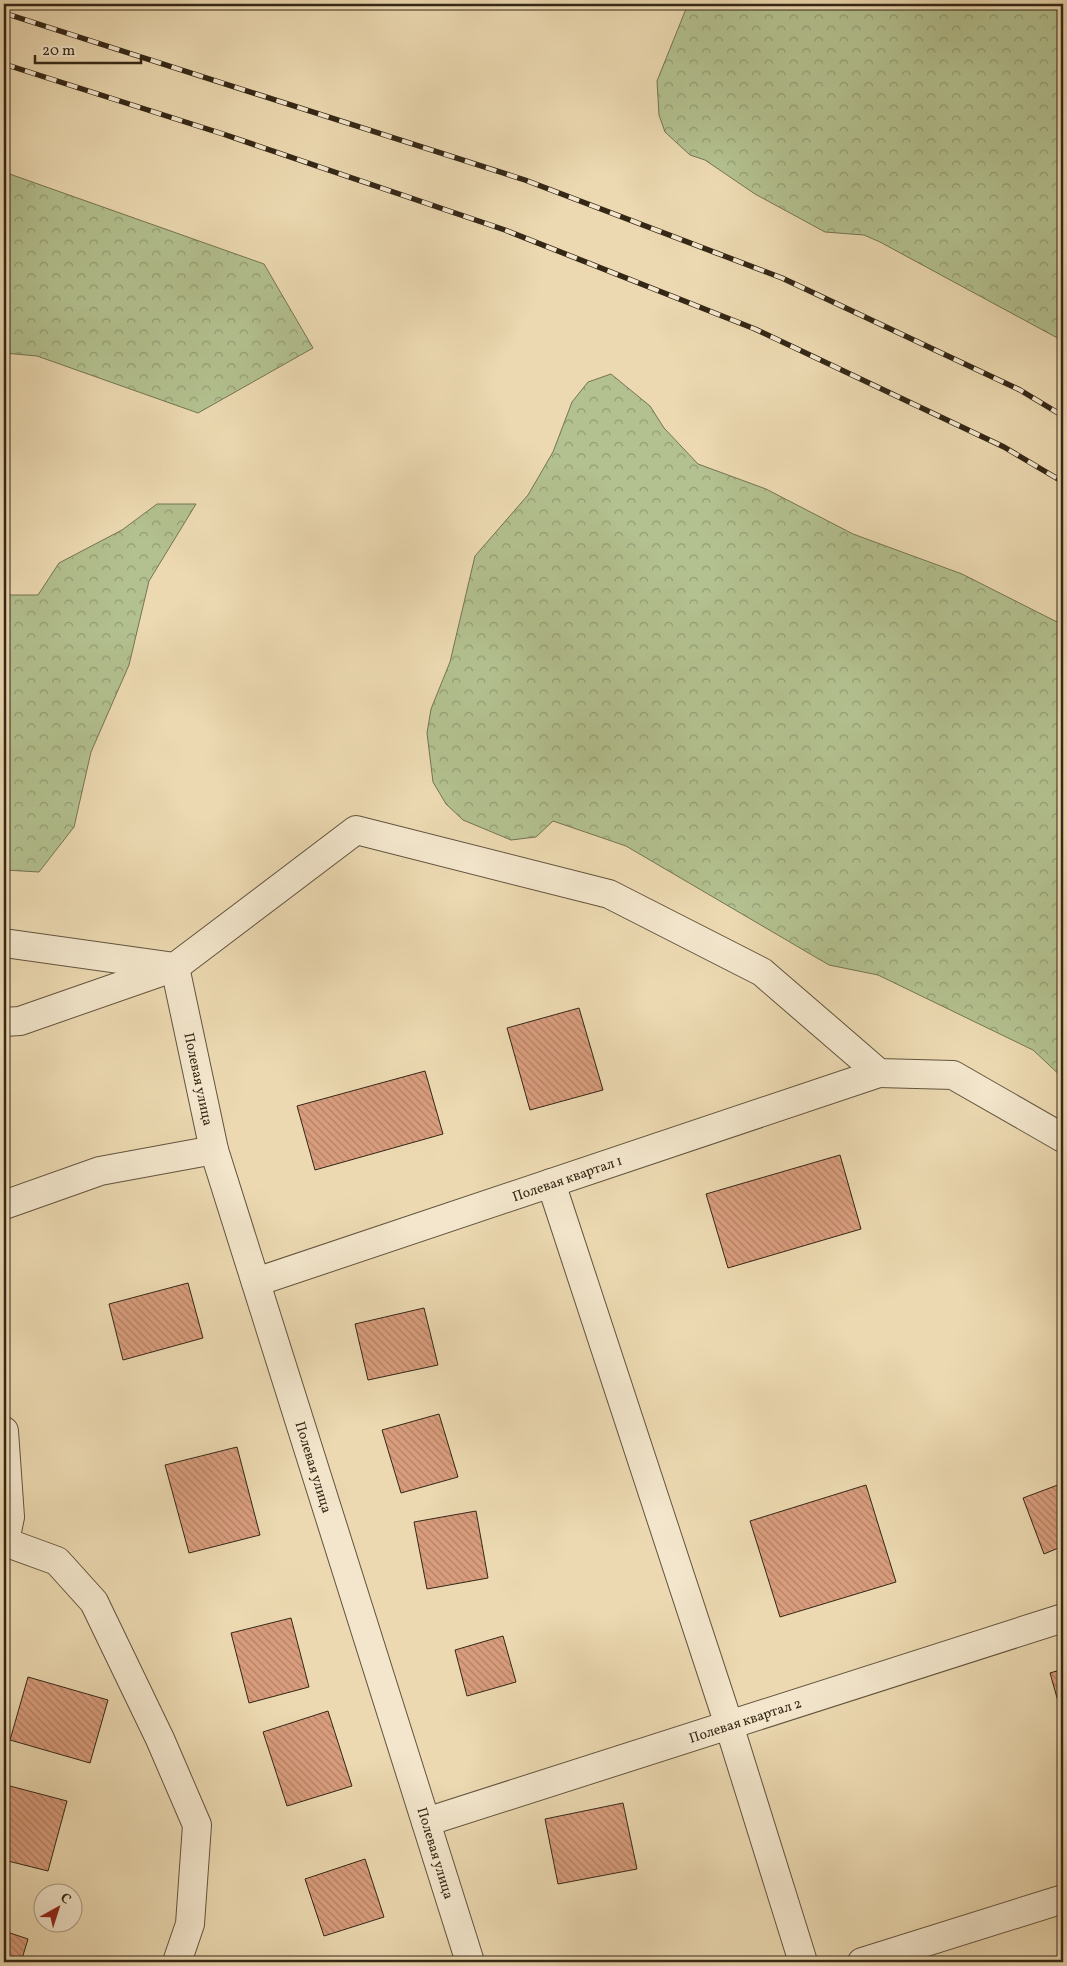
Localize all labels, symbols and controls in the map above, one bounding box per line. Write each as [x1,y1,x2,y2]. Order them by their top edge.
scale bar [35,32,141,64]
text: 20 m [42,41,75,62]
street label: Полевая улица [178,1031,217,1128]
street label: Полевая квартал 1 [510,1152,625,1207]
street label: Полевая улица [290,1419,336,1516]
street label: Полевая квартал 2 [687,1694,804,1749]
street label: Полевая улица [412,1805,458,1902]
north arrow [32,1884,82,1934]
text: С [56,1889,75,1909]

